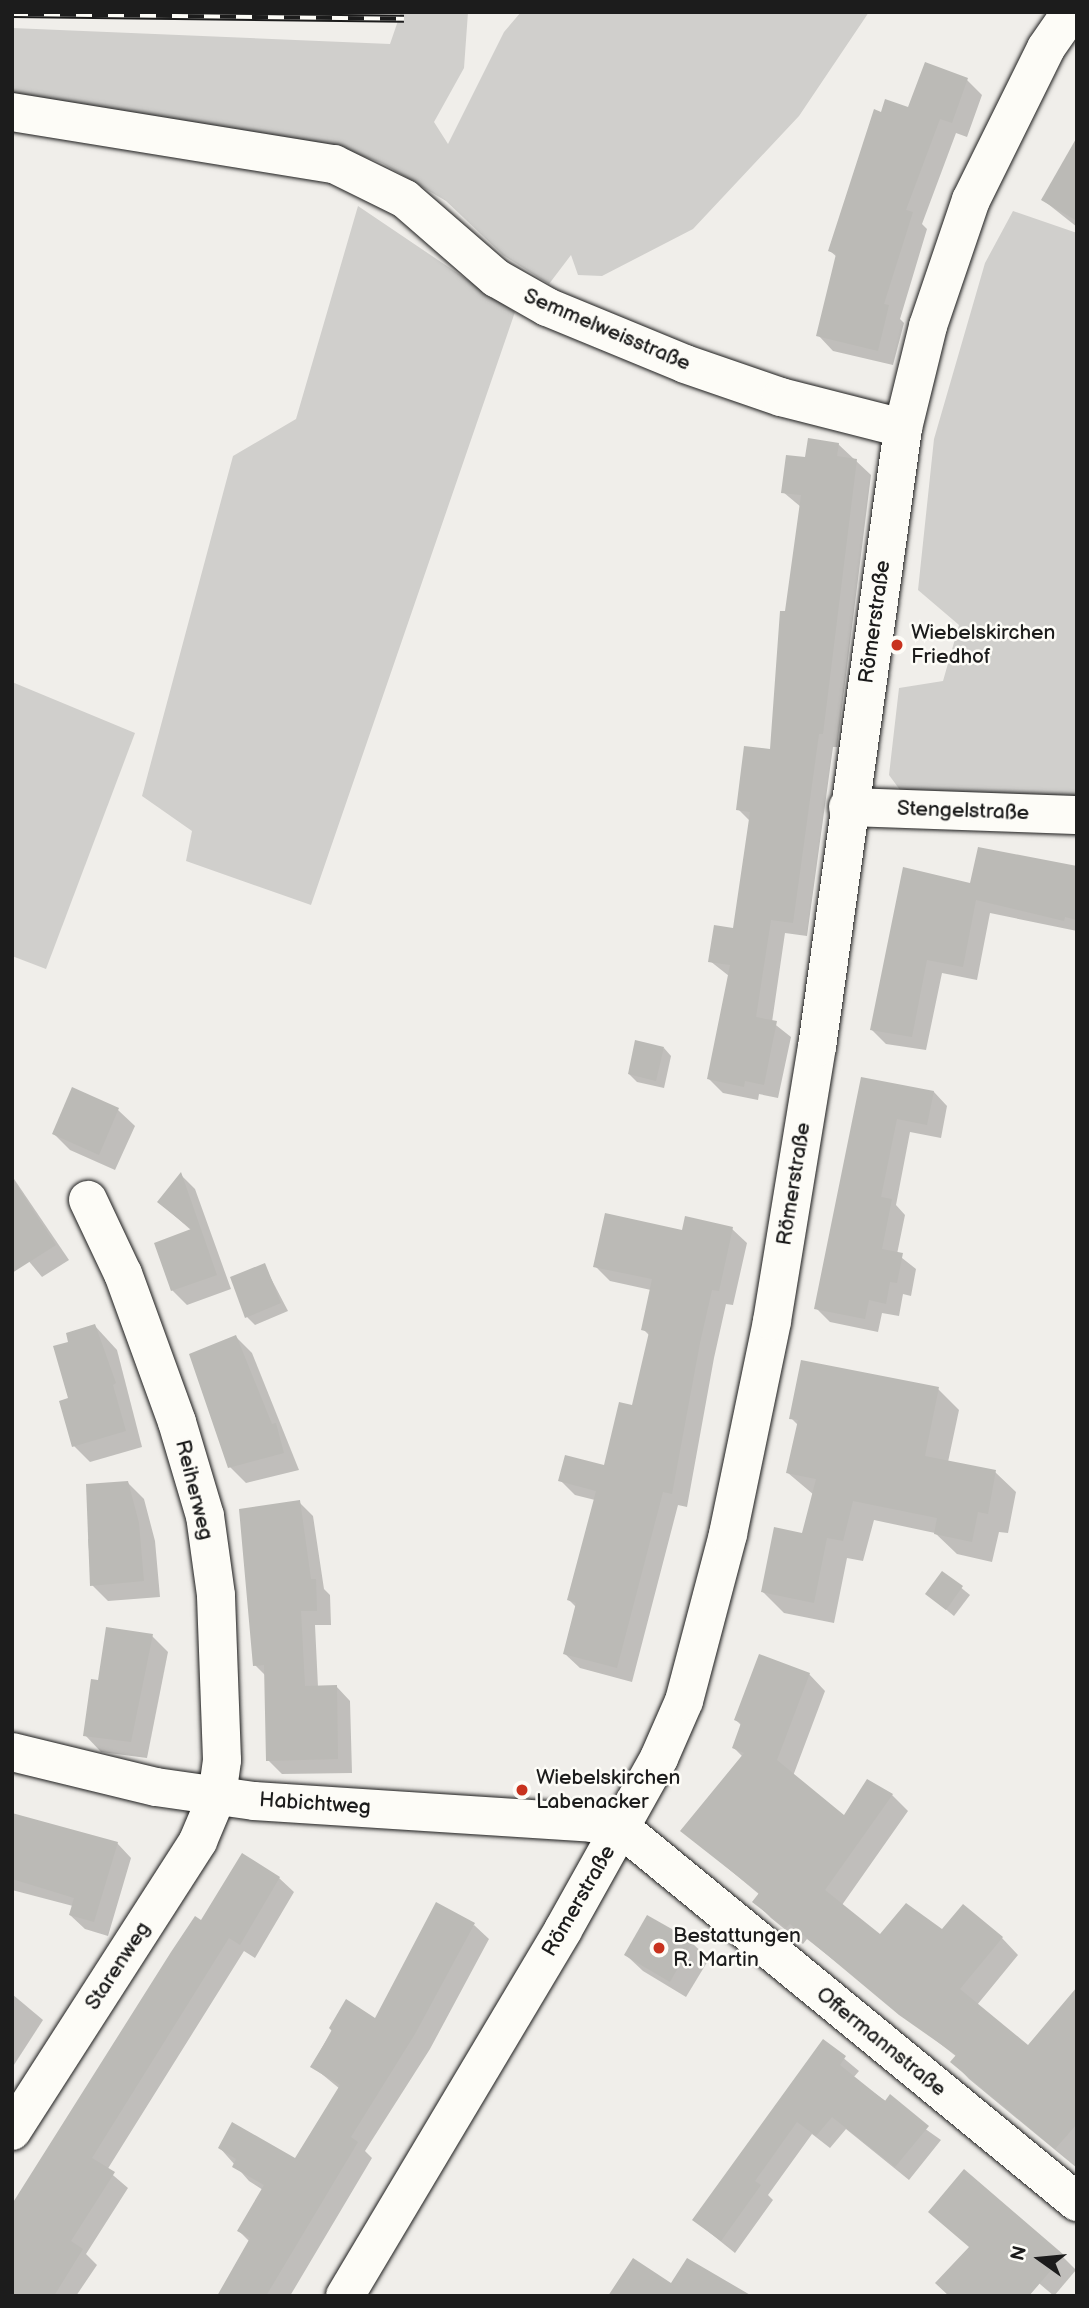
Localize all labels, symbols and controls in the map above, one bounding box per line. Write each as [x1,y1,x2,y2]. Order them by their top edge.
street label: Semmelweisstraße [520,283,694,377]
street label: Römerstraße [854,559,896,685]
place label: Wiebelskirchen Friedhof [911,620,1055,670]
marker: Wiebelskirchen Friedhof [889,637,905,653]
street label: Stengelstraße [897,796,1029,826]
street label: Römerstraße [772,1121,816,1247]
street label: Reiherweg [169,1437,219,1543]
place label: Wiebelskirchen Labenacker [536,1765,680,1815]
marker: Wiebelskirchen Labenacker [514,1782,530,1798]
street label: Habichtweg [258,1788,372,1820]
street label: Römerstraße [537,1841,621,1961]
street label: Starenweg [80,1917,156,2015]
place label: Bestattungen R. Martin [673,1923,801,1973]
marker: Bestattungen R. Martin [651,1940,667,1956]
street label: Offermannstraße [811,1982,951,2102]
north arrow [1005,2224,1075,2294]
text: N [1006,2244,1032,2263]

